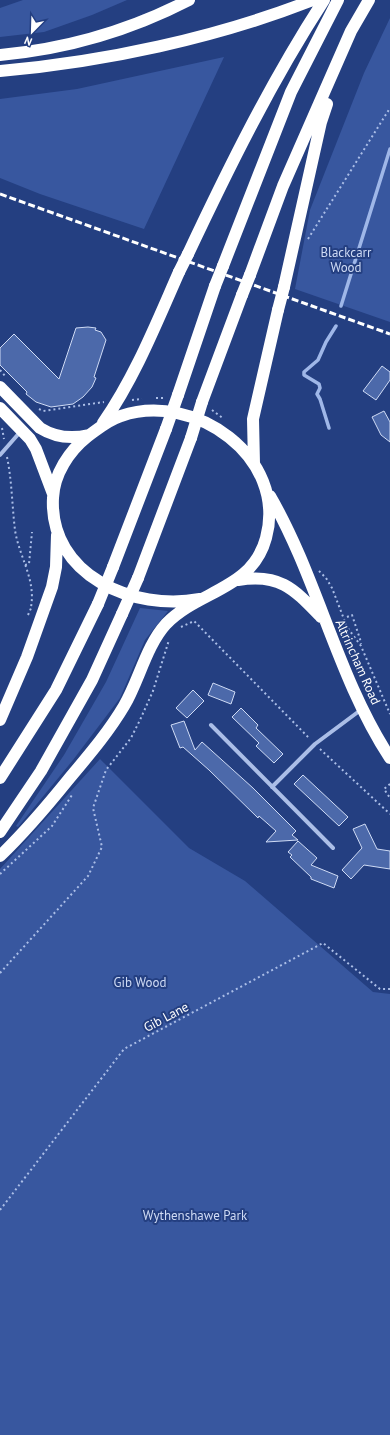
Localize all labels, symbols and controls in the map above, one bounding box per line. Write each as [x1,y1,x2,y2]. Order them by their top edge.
north arrow [12,12,52,52]
text: N [22,33,34,49]
park label: Blackcarr Wood [321,244,372,276]
street label: Altrincham Road [332,617,384,707]
park label: Gib Wood [114,974,166,991]
street label: Gib Lane [141,998,191,1036]
park label: Wythenshawe Park [143,1207,248,1224]

